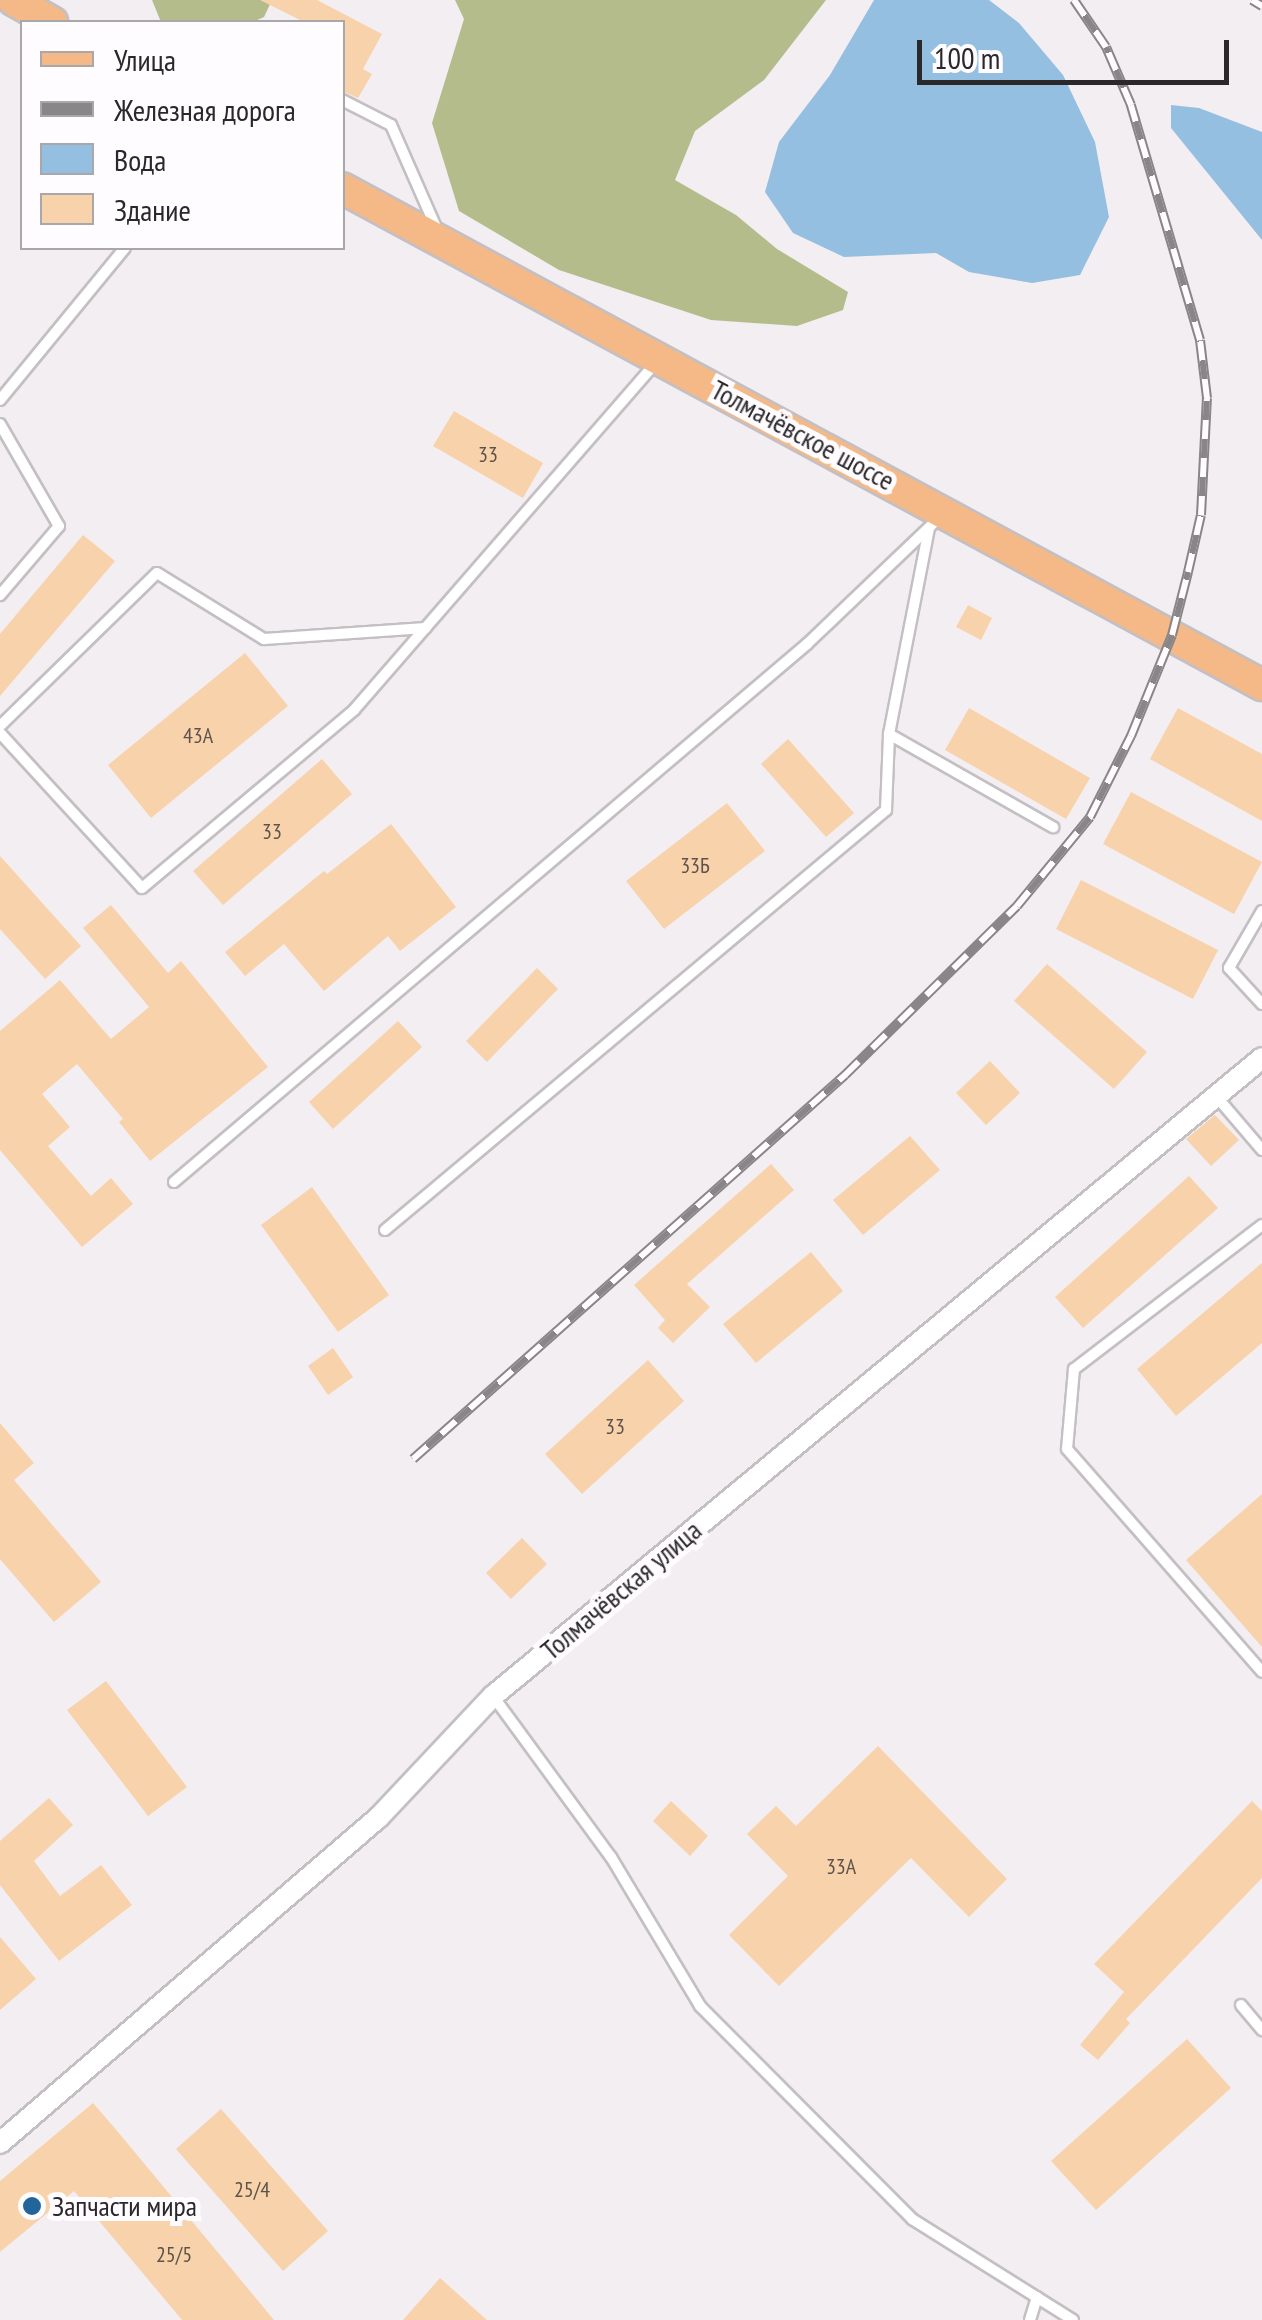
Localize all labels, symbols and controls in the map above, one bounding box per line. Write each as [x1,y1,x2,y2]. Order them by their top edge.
legend [20,20,345,250]
scale bar [922,20,1234,82]
text: 100 m [934,38,1000,77]
text: Улица [114,40,176,79]
text: Железная дорога [114,90,296,129]
text: Вода [114,140,166,179]
text: Здание [114,190,191,229]
street label: Толмачёвское шоссе [706,373,900,497]
house number: 33 [478,442,498,468]
house number: 43А [183,723,213,749]
house number: 33 [262,819,282,845]
house number: 33Б [680,853,710,879]
house number: 33 [605,1414,625,1440]
street label: Толмачёвская улица [534,1513,708,1667]
house number: 33А [826,1854,856,1880]
house number: 25/4 [234,2177,270,2203]
place label: Запчасти мира [52,2189,197,2223]
marker: Запчасти мира [21,2195,43,2217]
house number: 25/5 [156,2242,192,2268]

